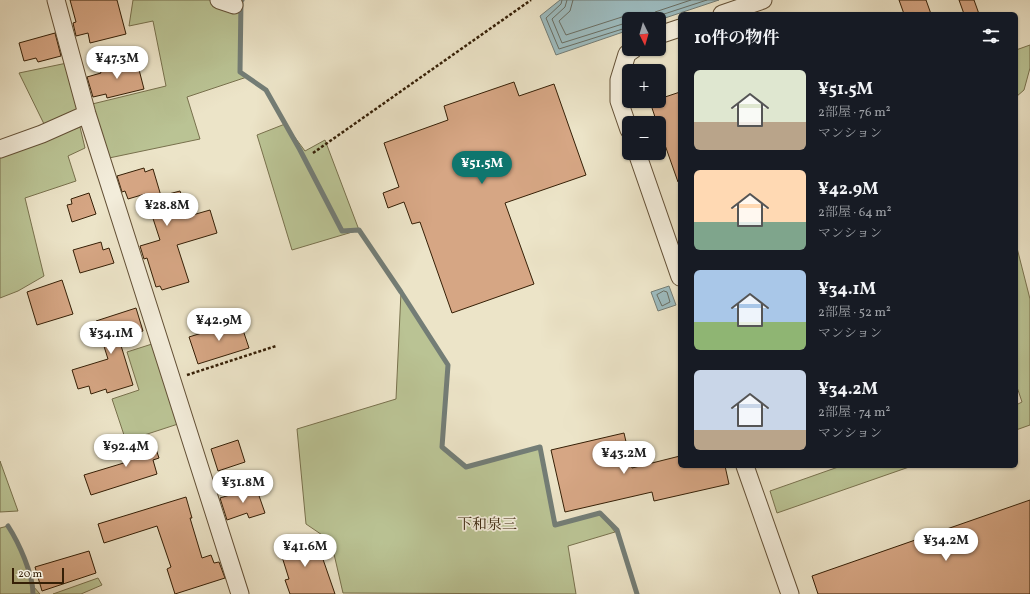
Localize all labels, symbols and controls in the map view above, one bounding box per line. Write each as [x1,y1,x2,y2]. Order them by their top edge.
north arrow [622,12,666,56]
map controls [622,12,666,160]
icon: filters [980,25,1002,47]
text: 10件の物件 [694,27,779,50]
pin: ¥47.3M [84,46,150,80]
text: ¥47.3M [95,50,139,68]
button: + [622,64,666,108]
text: ¥51.5M [818,78,873,101]
icon: home [726,86,774,134]
text: 2部屋 · 76 m² [818,104,891,122]
button: − [622,116,666,160]
text: マンション [818,125,882,143]
pin: ¥51.5M [449,151,515,185]
text: ¥51.5M [461,155,503,173]
text: ¥42.9M [818,178,879,201]
icon: home [726,186,774,234]
pin: ¥28.8M [134,193,200,227]
text: ¥28.8M [144,197,190,215]
text: 2部屋 · 64 m² [818,204,892,222]
text: マンション [818,225,882,243]
text: ¥34.1M [818,278,876,301]
icon: home [726,286,774,334]
text: 2部屋 · 52 m² [818,304,891,322]
pin: ¥42.9M [186,308,252,342]
text: ¥42.9M [196,312,242,330]
pin: ¥34.1M [78,321,144,355]
text: ¥34.1M [89,325,133,343]
text: マンション [818,325,882,343]
text: ¥34.2M [818,378,878,401]
icon: home [726,386,774,434]
text: 2部屋 · 74 m² [818,404,890,422]
text: マンション [818,425,882,443]
pin: ¥92.4M [93,434,159,468]
text: ¥92.4M [103,438,149,456]
pin: ¥43.2M [591,441,657,475]
text: ¥43.2M [601,445,647,463]
pin: ¥31.8M [210,470,276,504]
text: ¥31.8M [221,474,265,492]
district label: 下和泉三 [457,515,517,536]
pin: ¥34.2M [913,528,979,562]
text: ¥34.2M [923,532,969,550]
pin: ¥41.6M [272,534,338,568]
text: ¥41.6M [283,538,327,556]
scale bar [12,566,64,585]
text: 20 m [18,567,42,582]

